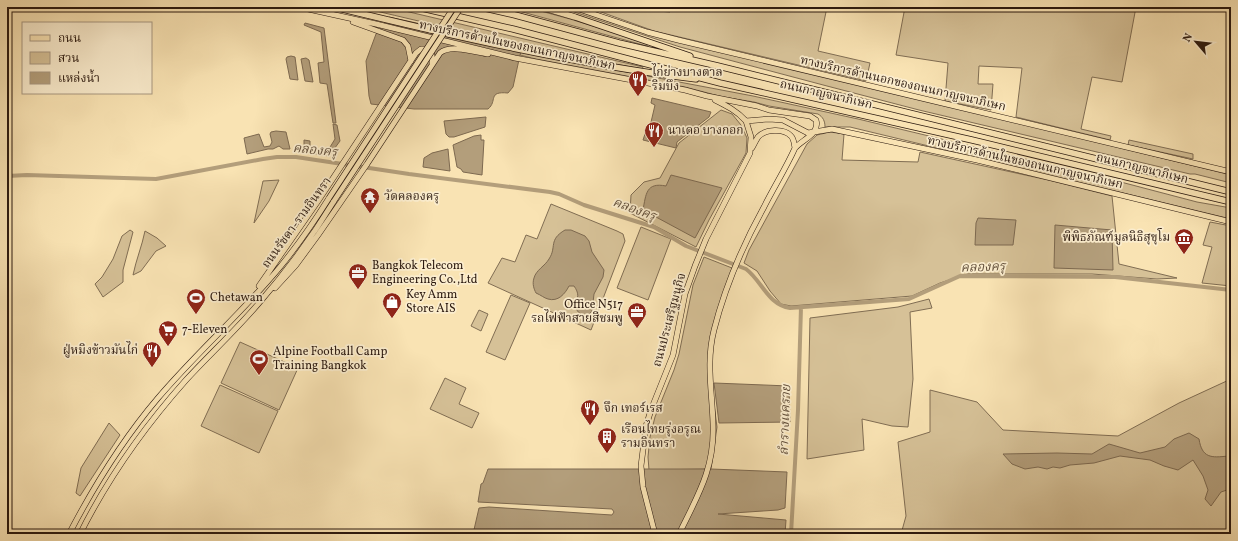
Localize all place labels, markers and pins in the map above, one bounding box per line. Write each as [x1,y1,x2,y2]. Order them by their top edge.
place label: ไก่ย่างบางตาล ริมบึง [651,63,723,95]
restaurant icon: ไก่ย่างบางตาล ริมบึง [627,69,649,97]
restaurant icon: นาเดอ บางกอก [643,120,665,148]
place label: นาเดอ บางกอก [668,123,744,139]
temple icon: วัดคลองครุ [359,186,381,214]
place label: วัดคลองครุ [384,189,439,205]
museum icon: พิพิธภัณฑ์มูลนิธิสุขุโม [1173,227,1195,255]
place label: พิพิธภัณฑ์มูลนิธิสุขุโม [1063,228,1170,246]
place label: Bangkok Telecom Engineering Co.,Ltd [372,258,478,288]
office icon: Bangkok Telecom Engineering Co.,Ltd [347,262,369,290]
sports icon: Chetawan [185,287,207,315]
place label: Key Amm Store AIS [406,287,458,317]
place label: Chetawan [210,290,263,306]
shop icon: Key Amm Store AIS [381,291,403,319]
place label: Office N517 รถไฟฟ้าสายสีชมพู [531,297,623,327]
office icon: Office N517 รถไฟฟ้าสายสีชมพู [626,301,648,329]
supermarket icon: 7-Eleven [157,319,179,347]
place label: 7-Eleven [182,322,227,338]
restaurant icon: ฝู่หมิงข้าวมันไก่ [141,340,163,368]
place label: ฝู่หมิงข้าวมันไก่ [63,341,138,359]
place label: Alpine Football Camp Training Bangkok [273,344,387,374]
sports icon: Alpine Football Camp Training Bangkok [248,348,270,376]
restaurant icon: จึก เทอร์เรส [579,398,601,426]
place label: จึก เทอร์เรส [604,401,663,417]
place label: เรือนไทยรุ่งอรุณ รามอินทรา [621,420,701,452]
building icon: เรือนไทยรุ่งอรุณ รามอินทรา [596,426,618,454]

